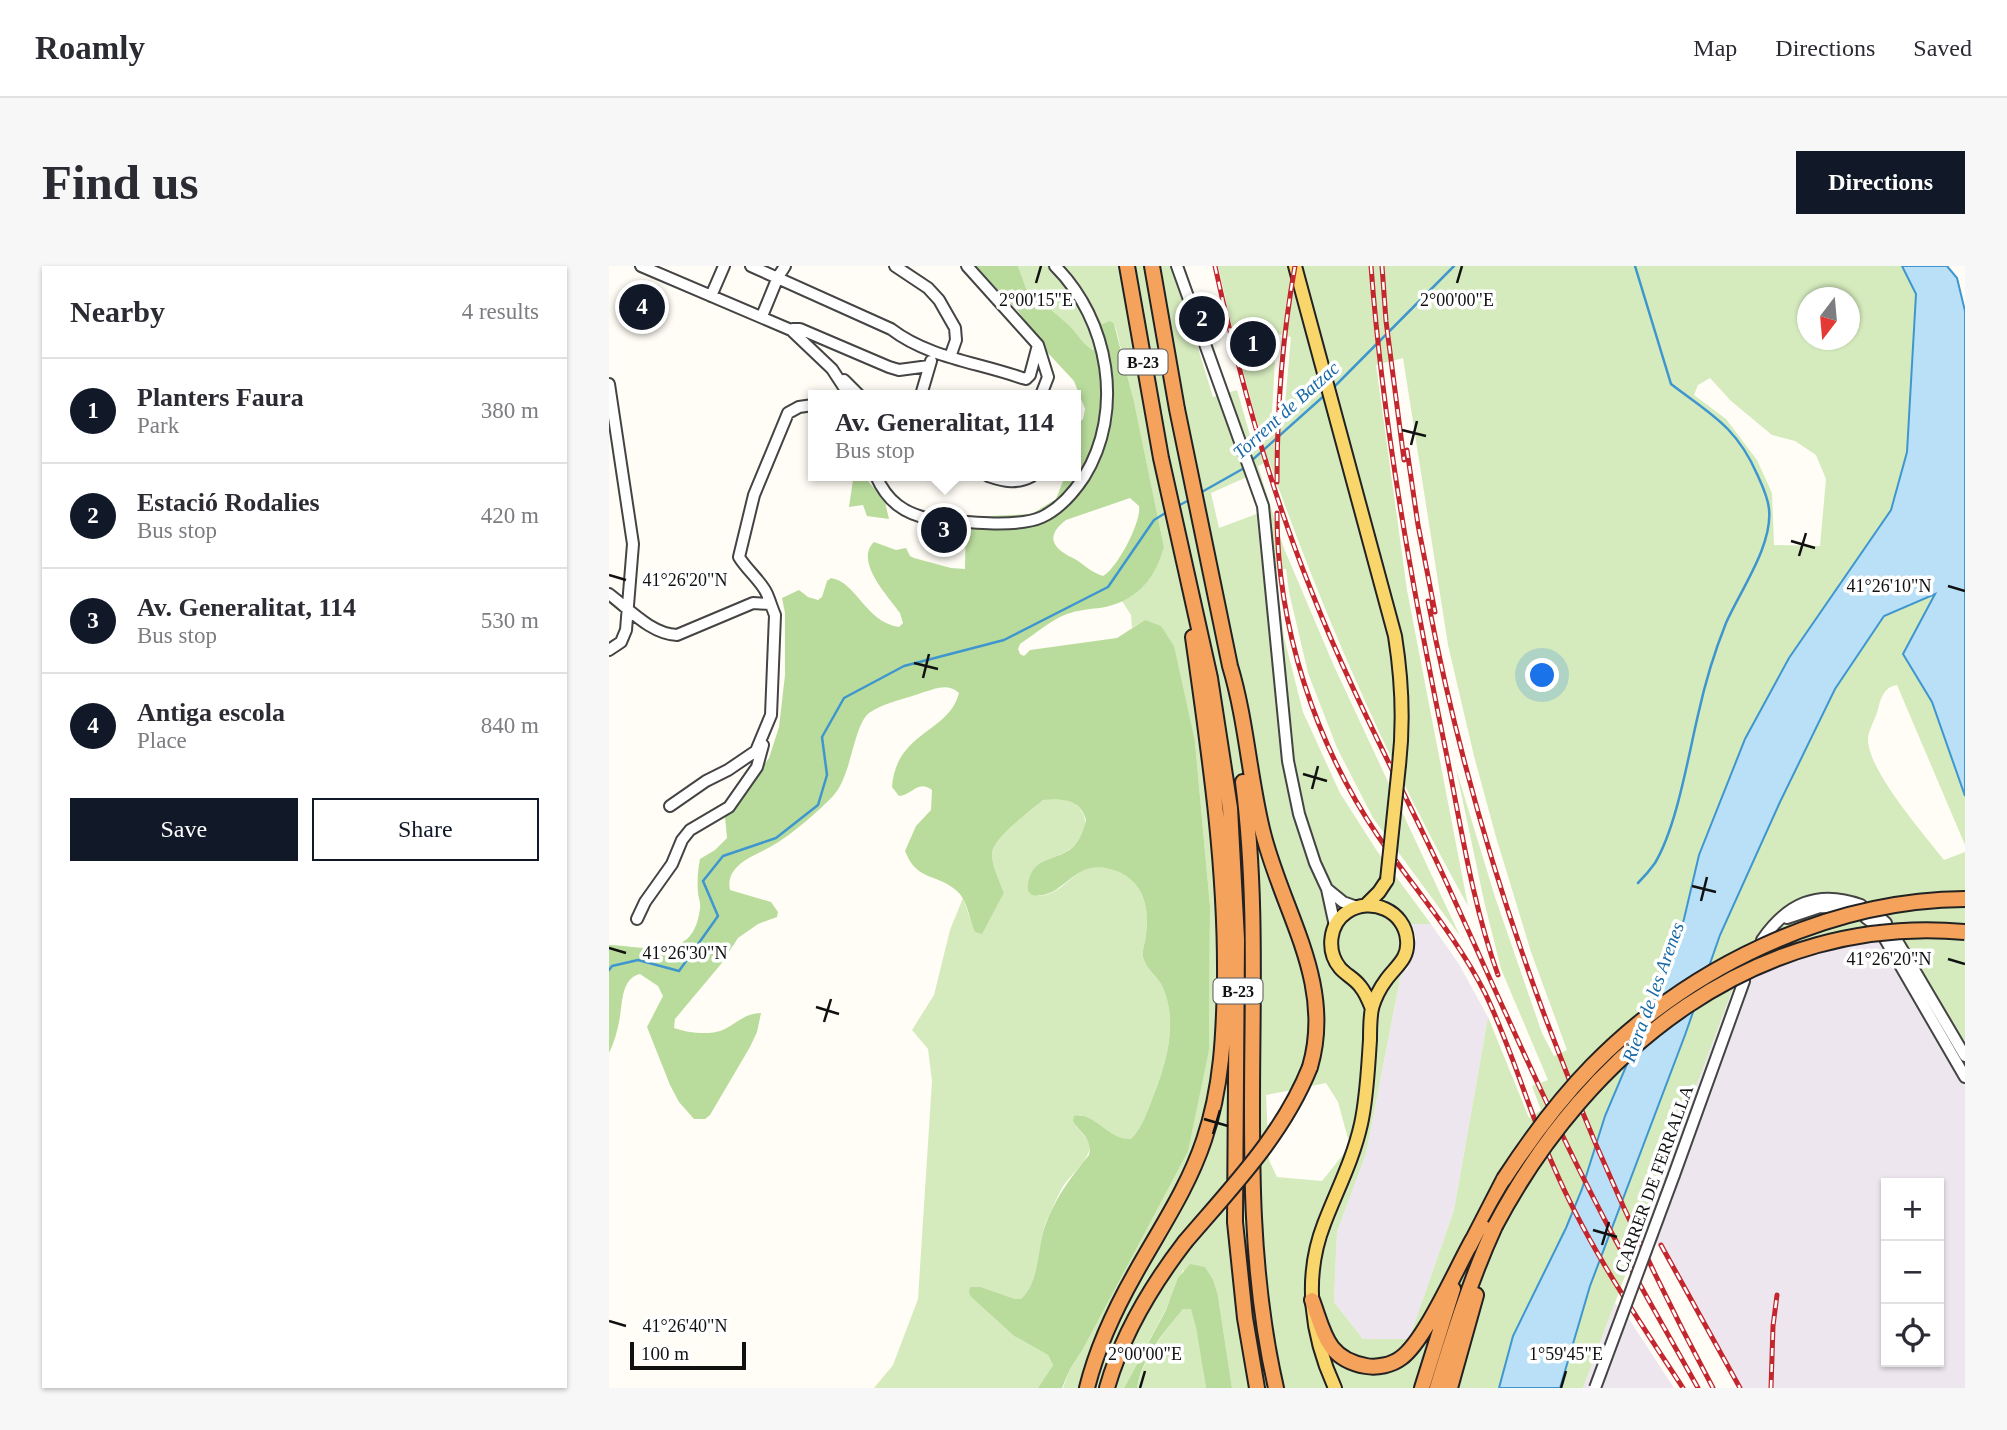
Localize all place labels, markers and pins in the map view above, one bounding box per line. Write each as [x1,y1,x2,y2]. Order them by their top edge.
pin: 4 [619,281,665,333]
pin: 2 [1179,293,1225,345]
pin: 1 [1230,318,1276,370]
pin: 3 [921,504,967,556]

